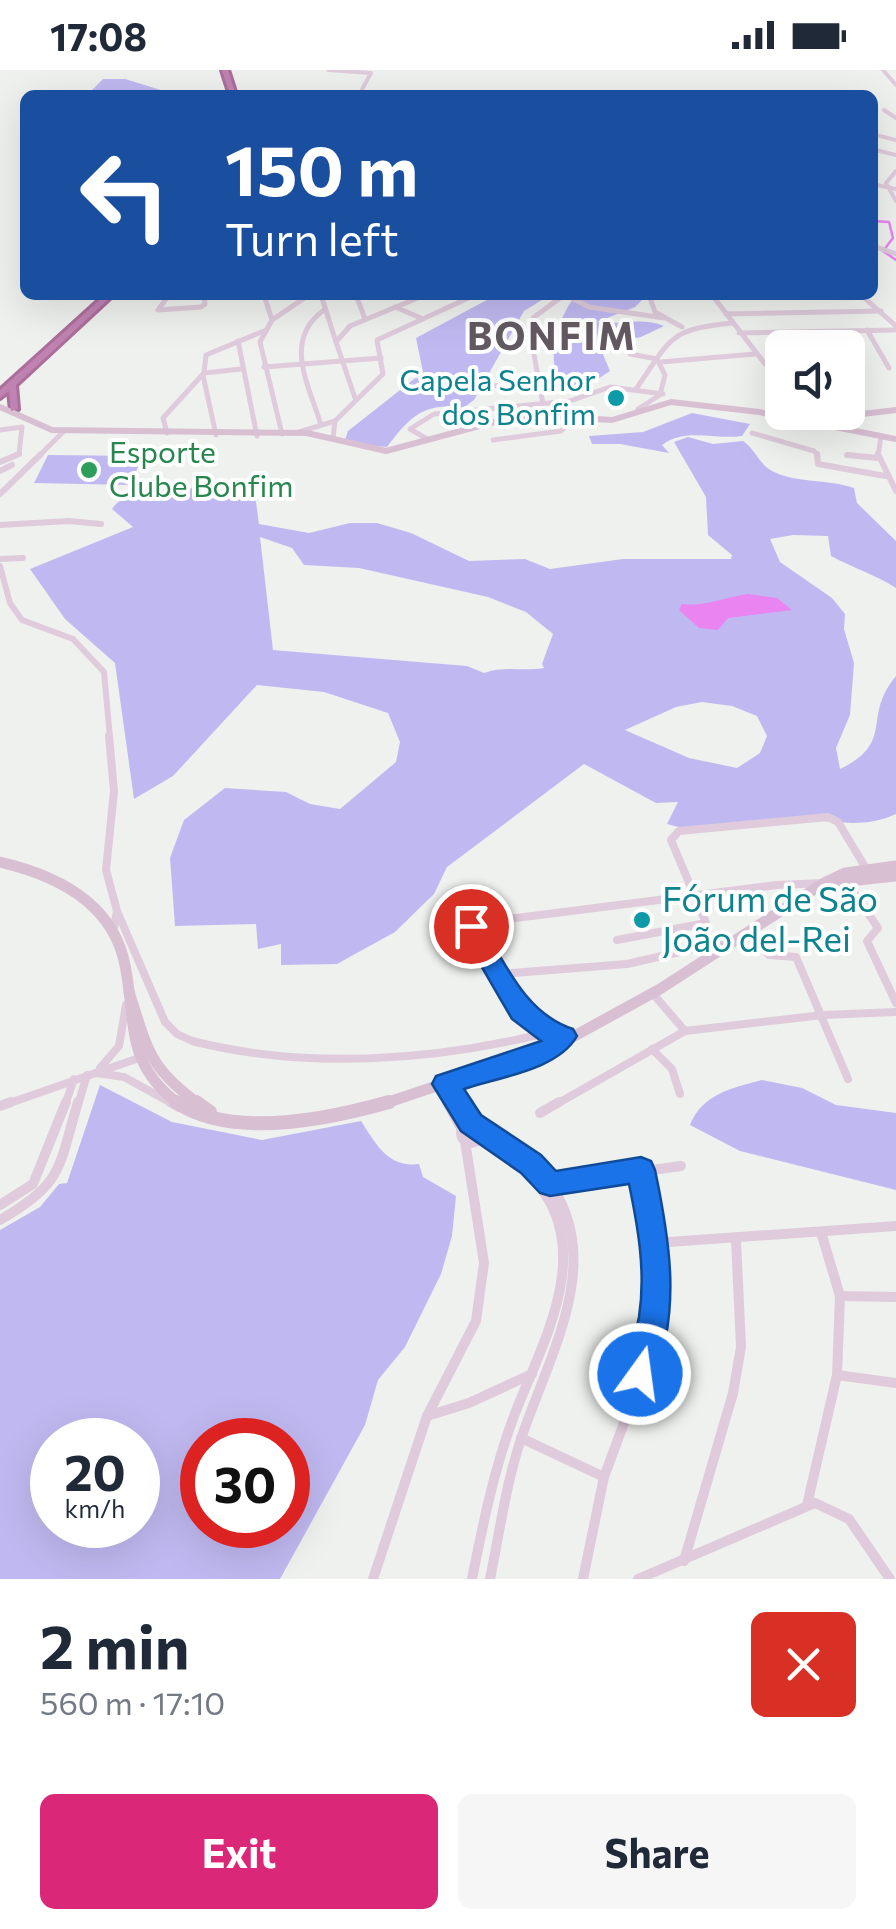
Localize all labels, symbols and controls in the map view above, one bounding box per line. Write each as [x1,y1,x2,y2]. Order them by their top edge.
text: 17:08 [50,12,147,59]
text: 150 m [225,125,418,210]
icon: left [60,130,190,260]
text: Turn left [225,210,399,265]
district label: BONFIM [467,311,637,358]
map controls [765,330,865,430]
button: sound [765,330,865,430]
place label: Capela Senhor dos Bonfim [399,360,596,431]
marker: Capela Senhor dos Bonfim [605,387,627,409]
place label: Esporte Clube Bonfim [109,432,293,503]
marker: Esporte Clube Bonfim [78,459,100,481]
place label: Fórum de São João del-Rei [662,876,878,959]
pin [429,884,514,969]
icon: arrive [444,899,499,954]
marker: Fórum de São João del-Rei [631,909,653,931]
position arrow [588,1322,692,1426]
speed limit sign: 30 [180,1418,310,1548]
text: 20 [64,1440,126,1501]
text: km/h [65,1493,125,1523]
text: 2 min [40,1608,189,1681]
button: close [751,1612,856,1717]
text: 560 m · 17:10 [40,1682,225,1722]
button: Exit [40,1794,438,1909]
button: Share [458,1794,856,1909]

